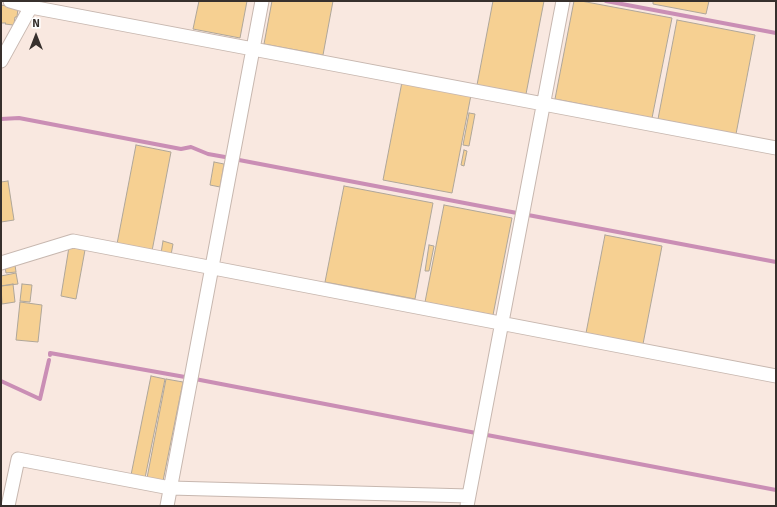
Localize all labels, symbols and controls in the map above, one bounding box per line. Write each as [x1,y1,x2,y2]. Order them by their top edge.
north arrow [16,16,56,56]
text: N [32,17,40,30]

